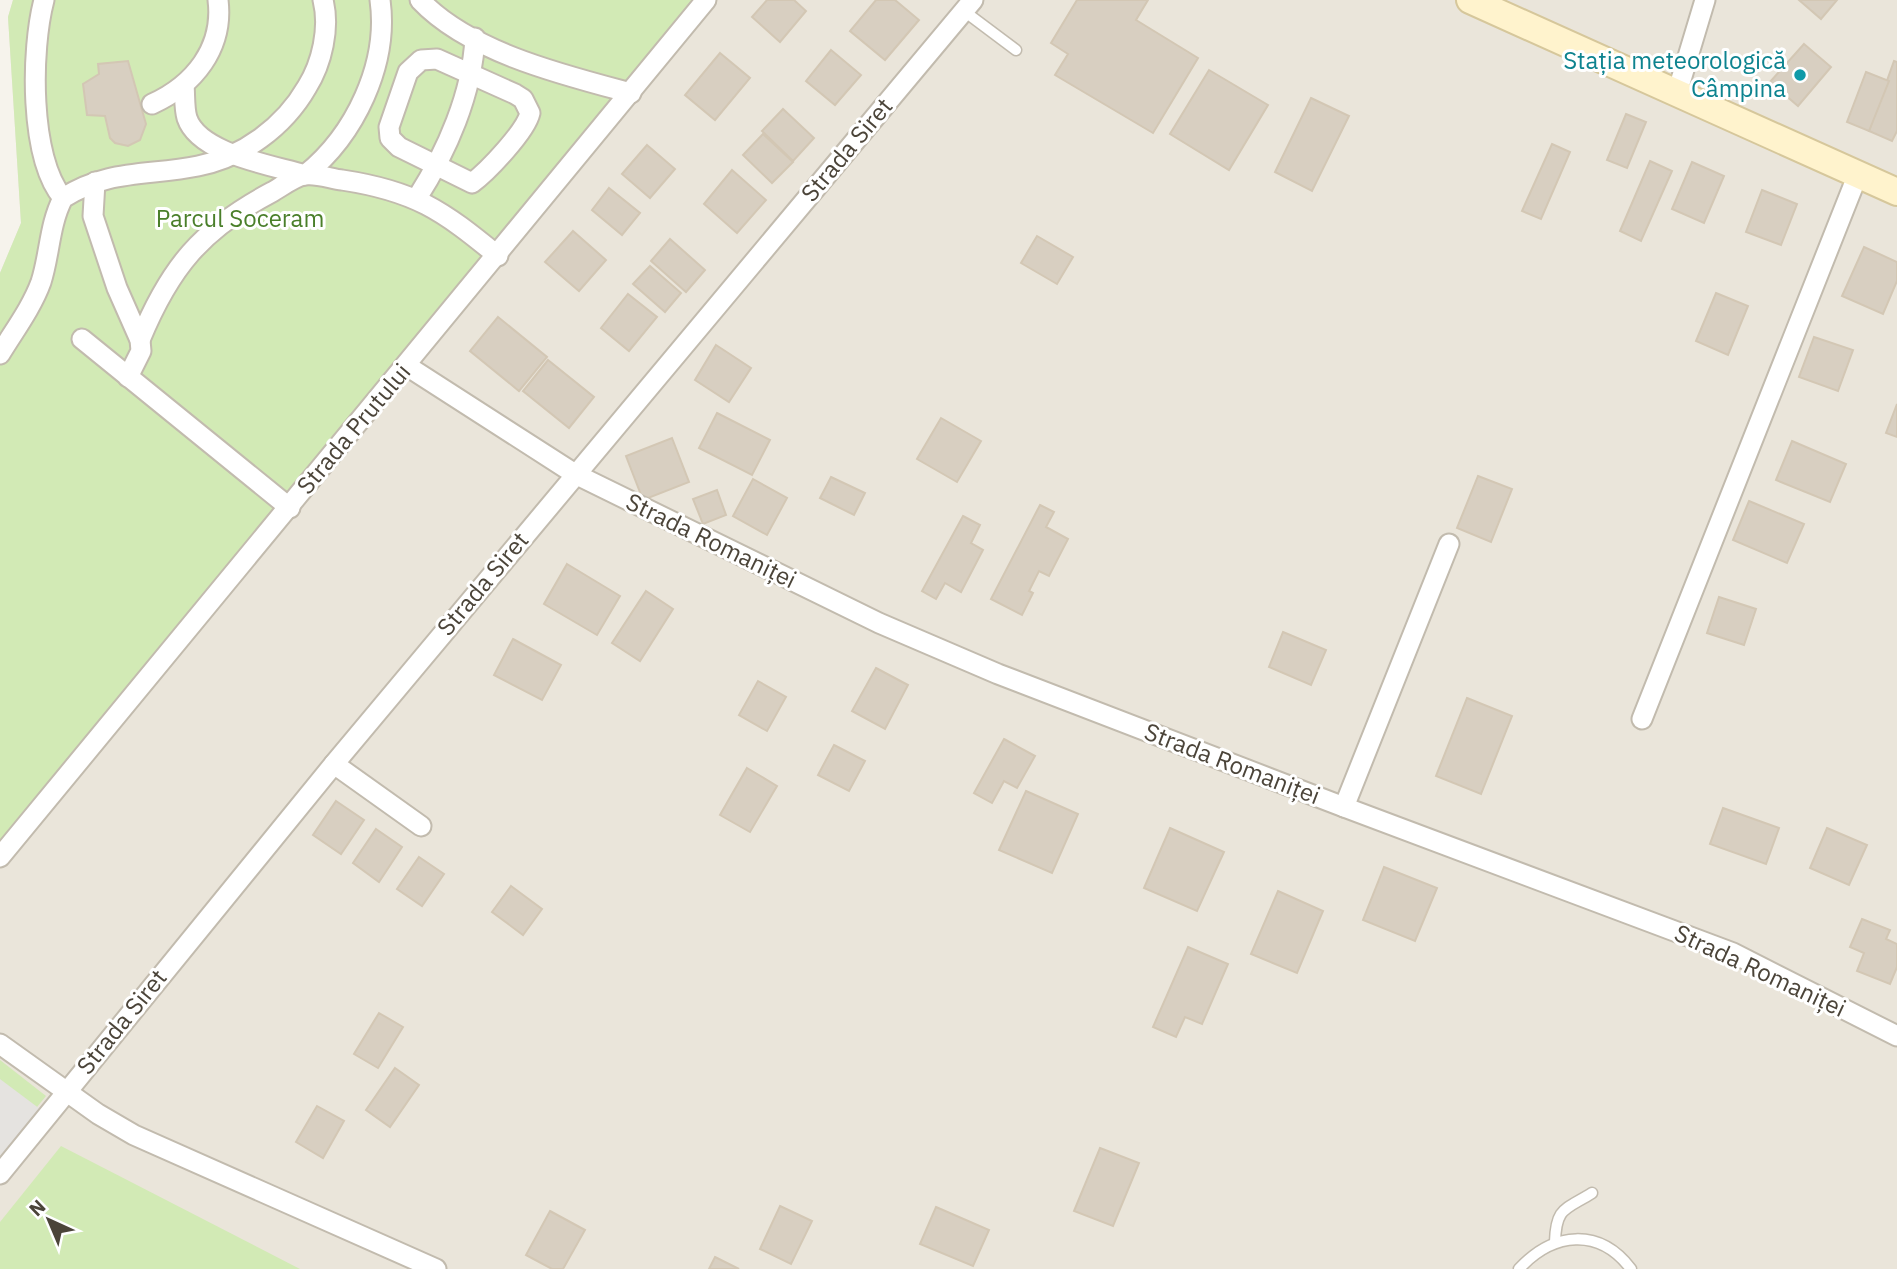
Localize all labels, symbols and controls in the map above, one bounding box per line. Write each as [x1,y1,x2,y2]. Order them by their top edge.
place label: Stația meteorologică Câmpina [1563,44,1786,104]
marker: Stația meteorologică Câmpina [1792,67,1808,83]
street label: Strada Siret [793,91,899,208]
park label: Parcul Soceram [156,202,324,234]
street label: Strada Prutului [289,356,417,500]
street label: Strada Romaniței [621,485,802,595]
street label: Strada Siret [429,525,535,642]
street label: Strada Romaniței [1140,715,1325,811]
street label: Strada Romaniței [1670,916,1851,1024]
street label: Strada Siret [69,962,173,1081]
north arrow [14,1185,84,1255]
text: N [24,1194,50,1221]

